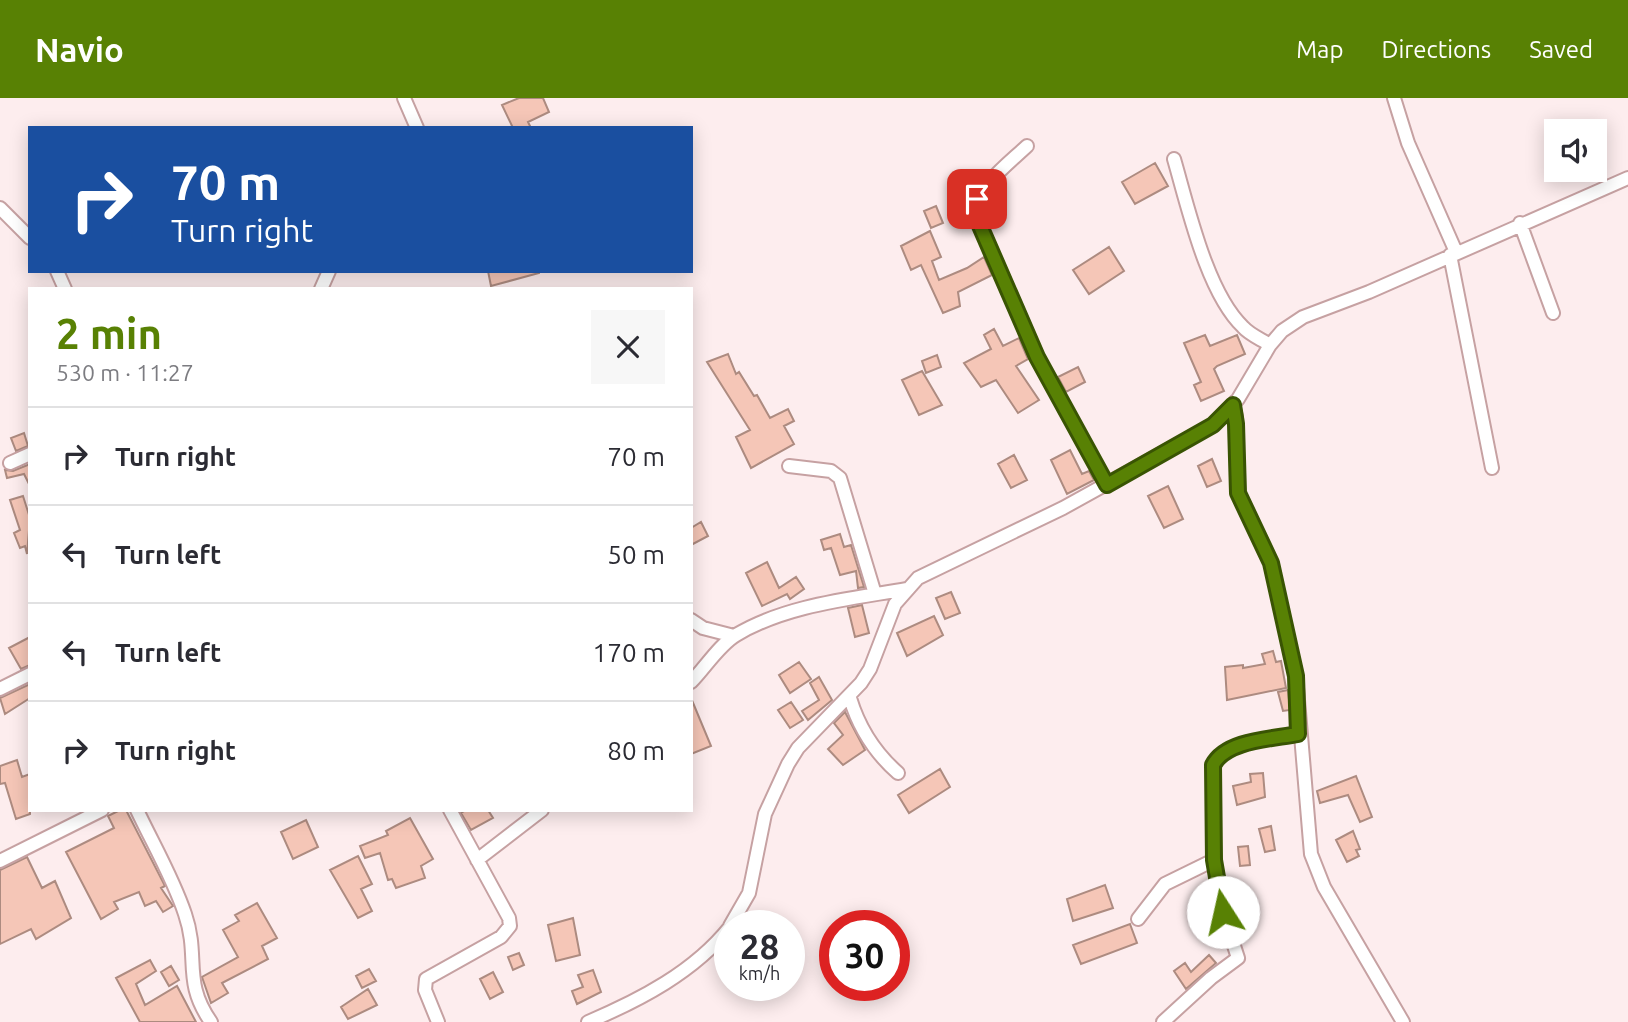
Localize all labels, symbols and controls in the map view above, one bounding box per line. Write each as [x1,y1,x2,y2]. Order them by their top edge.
text: Navio [35,31,124,68]
text: Map [1296,36,1343,63]
text: Directions [1381,36,1491,63]
text: Saved [1529,36,1593,63]
map controls [1544,119,1607,182]
button: sound [1544,119,1607,182]
icon: right [56,154,147,245]
text: 70 m [171,154,280,209]
pin [947,169,1007,229]
icon: arrive [958,180,996,218]
text: Turn right [171,212,313,248]
text: 2 min [56,310,162,357]
button: close [591,310,665,384]
text: 530 m · 11:27 [56,360,194,385]
icon: right [56,437,94,475]
text: Turn right [115,442,236,471]
text: 70 m [607,442,665,471]
icon: left [56,535,94,573]
text: Turn left [115,540,221,569]
text: 50 m [607,540,665,569]
icon: left [56,633,94,671]
text: Turn left [115,638,221,667]
text: 170 m [593,638,665,667]
icon: right [56,731,94,769]
text: Turn right [115,736,236,765]
text: 80 m [607,736,665,765]
position arrow [1186,875,1260,949]
speed limit sign: 30 [819,910,910,1001]
text: 28 [740,926,779,966]
text: km/h [739,963,780,983]

